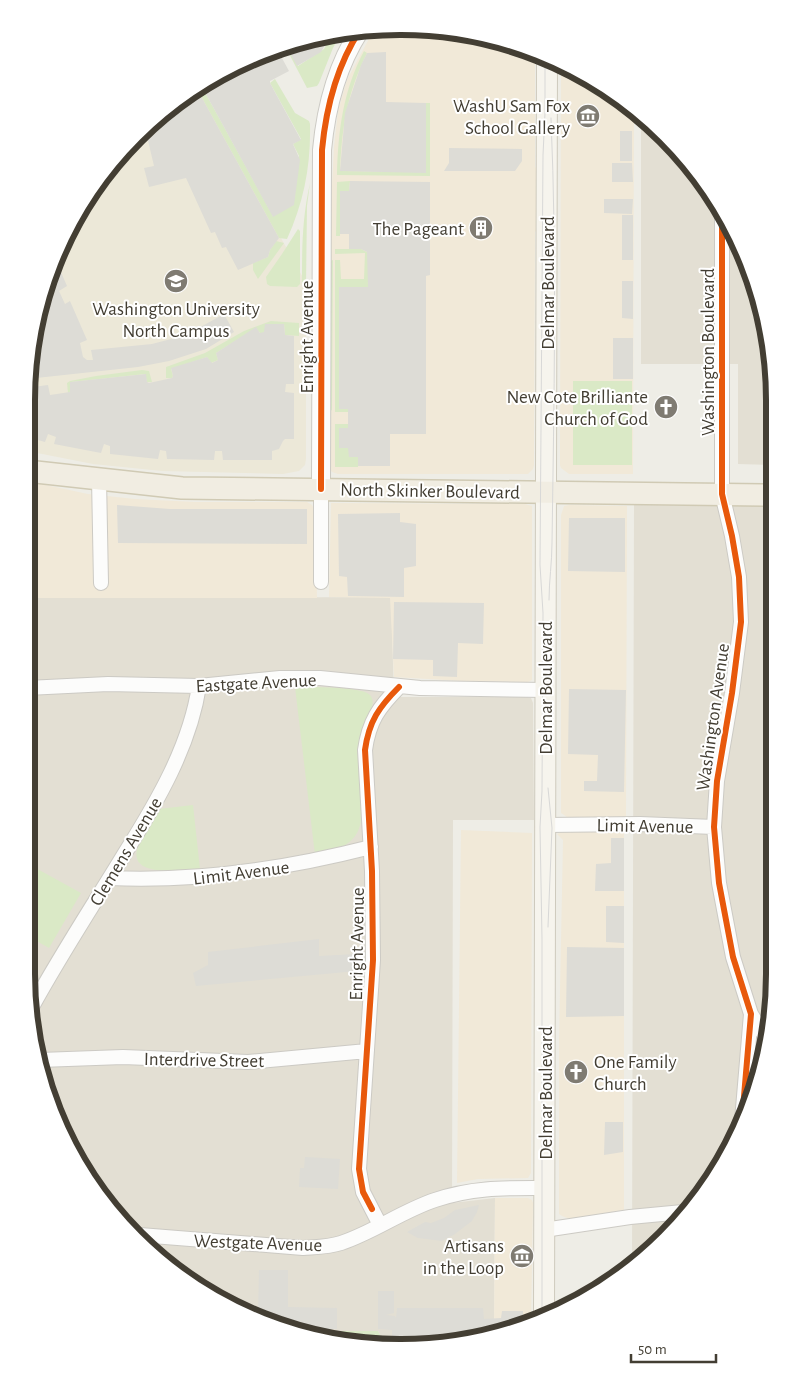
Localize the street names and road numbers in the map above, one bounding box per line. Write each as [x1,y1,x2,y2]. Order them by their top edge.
street label: Delmar Boulevard [539,216,558,350]
street label: Washington Boulevard [699,268,718,436]
street label: Enright Avenue [298,280,317,394]
street label: North Skinker Boulevard [340,480,520,503]
street label: Delmar Boulevard [537,621,556,755]
street label: Washington Avenue [694,642,733,792]
street label: Eastgate Avenue [195,671,317,696]
street label: Clemens Avenue [87,794,166,909]
street label: Limit Avenue [596,816,694,837]
street label: Limit Avenue [192,858,290,889]
street label: Enright Avenue [347,887,368,1001]
street label: Delmar Boulevard [537,1026,556,1160]
street label: Interdrive Street [144,1050,264,1071]
street label: Westgate Avenue [193,1232,322,1255]

